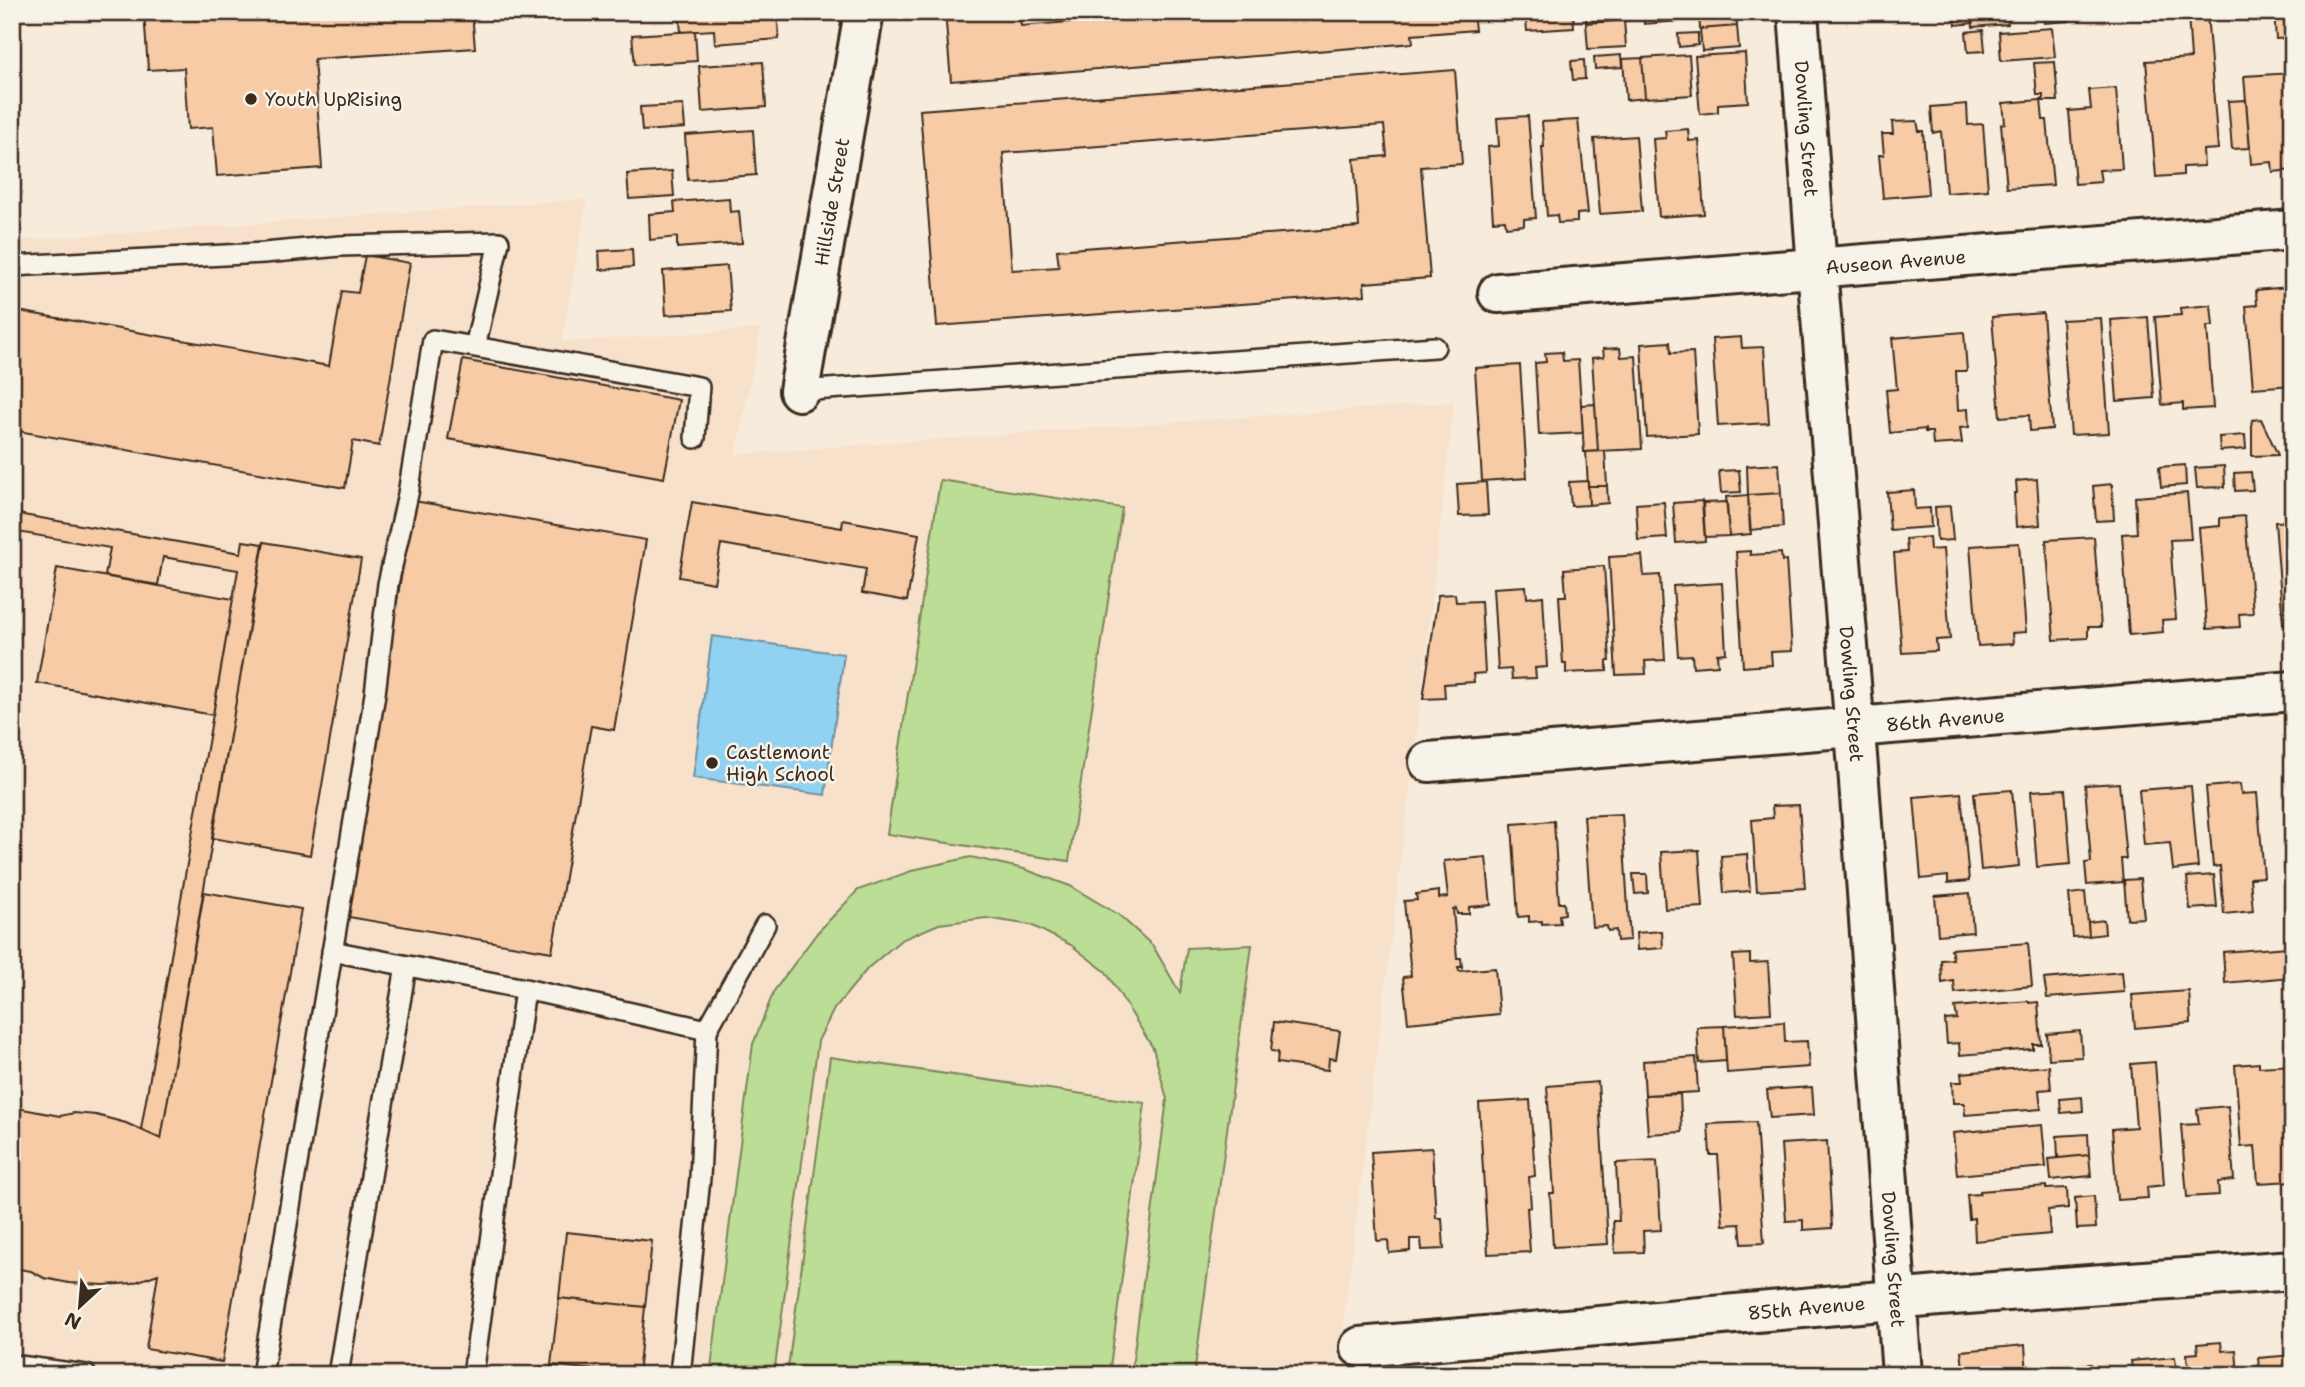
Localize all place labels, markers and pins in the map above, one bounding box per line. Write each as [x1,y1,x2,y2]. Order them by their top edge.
place label: Youth UpRising [265,87,402,112]
marker: Youth UpRising [243,91,259,107]
place label: Castlemont High School [726,740,835,787]
marker: Castlemont High School [704,755,720,771]

